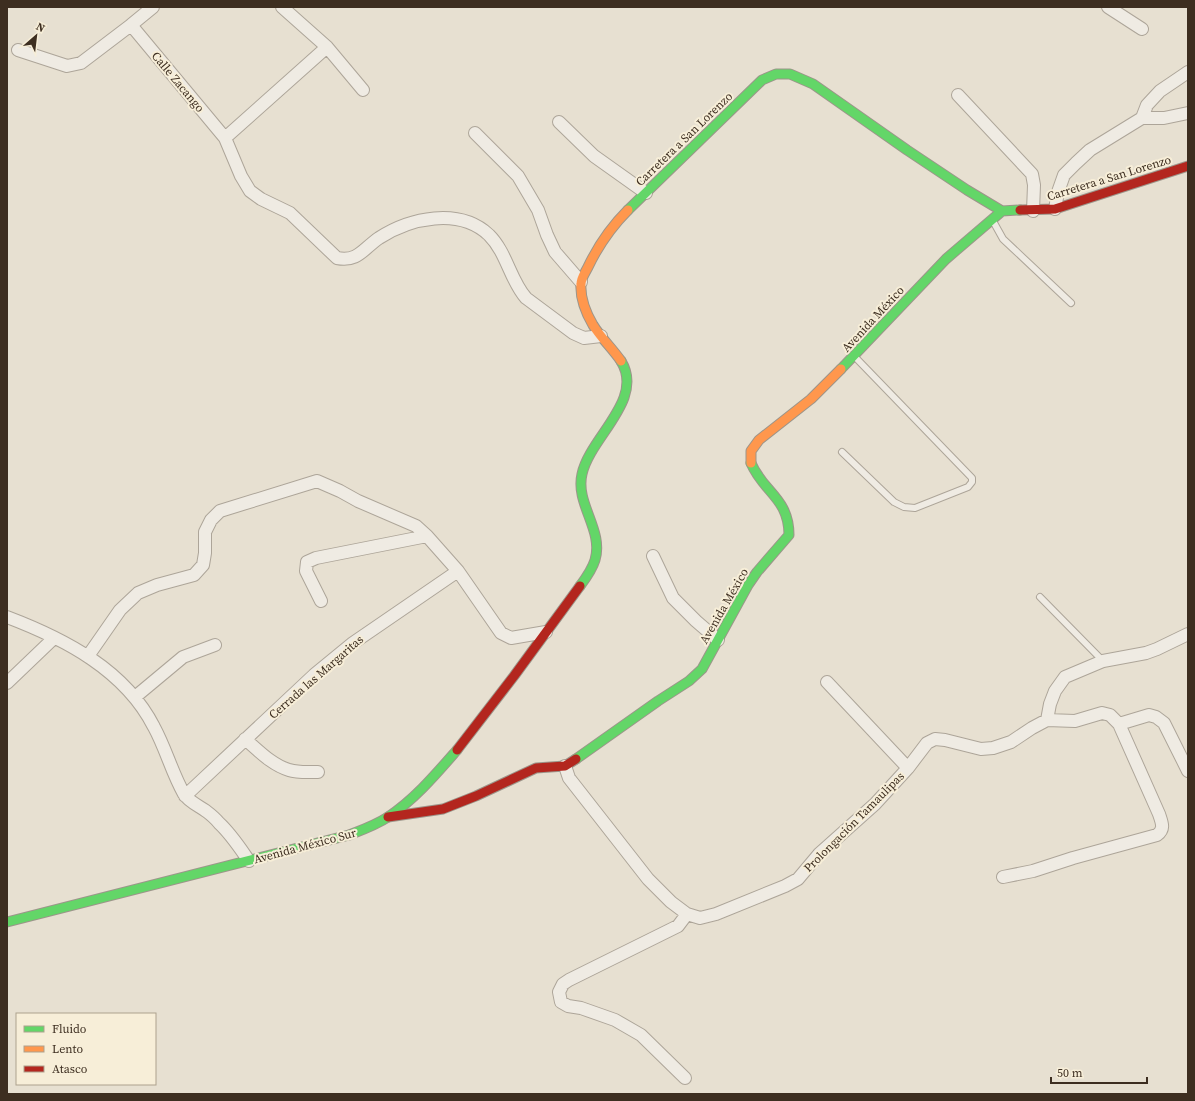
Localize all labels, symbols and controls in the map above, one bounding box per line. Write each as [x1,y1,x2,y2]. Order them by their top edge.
north arrow [16,16,56,56]
text: N [33,19,48,36]
street label: Calle Zacango [148,48,208,116]
street label: Carretera a San Lorenzo [632,88,736,190]
street label: Carretera a San Lorenzo [1045,151,1173,205]
street label: Avenida México [838,282,908,355]
street label: Avenida México [696,565,752,647]
street label: Cerrada las Margaritas [265,631,367,723]
street label: Prolongación Tamaulipas [800,768,908,876]
street label: Avenida México Sur [252,825,358,867]
legend [16,1013,156,1085]
text: Fluido [52,1021,87,1037]
text: Lento [52,1041,83,1057]
scale bar [1051,1059,1147,1085]
text: Atasco [52,1061,88,1077]
text: 50 m [1057,1065,1083,1081]

